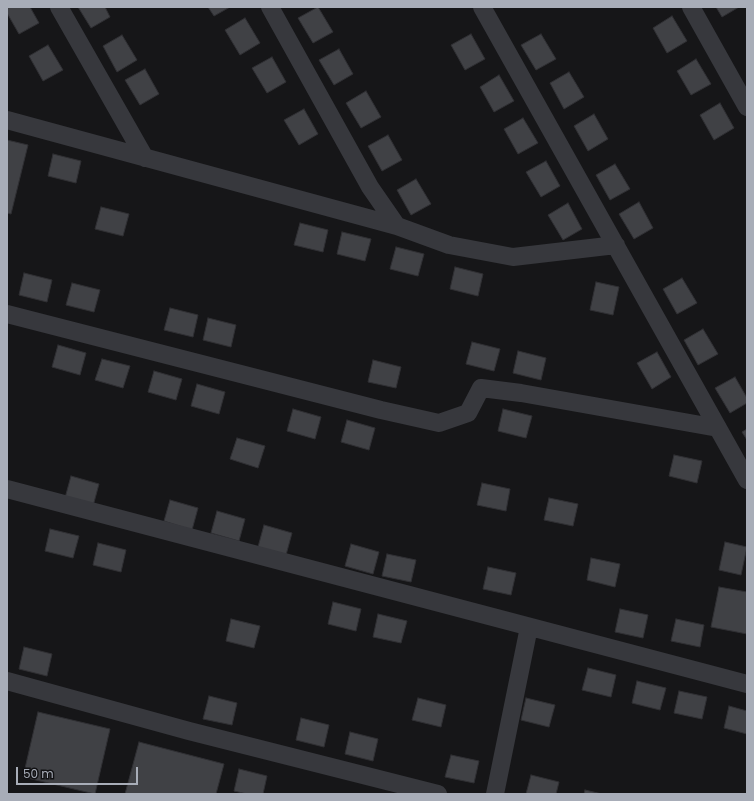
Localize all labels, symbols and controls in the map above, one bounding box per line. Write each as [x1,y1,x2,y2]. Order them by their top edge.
scale bar [18,759,140,785]
text: 50 m [23,765,54,782]

